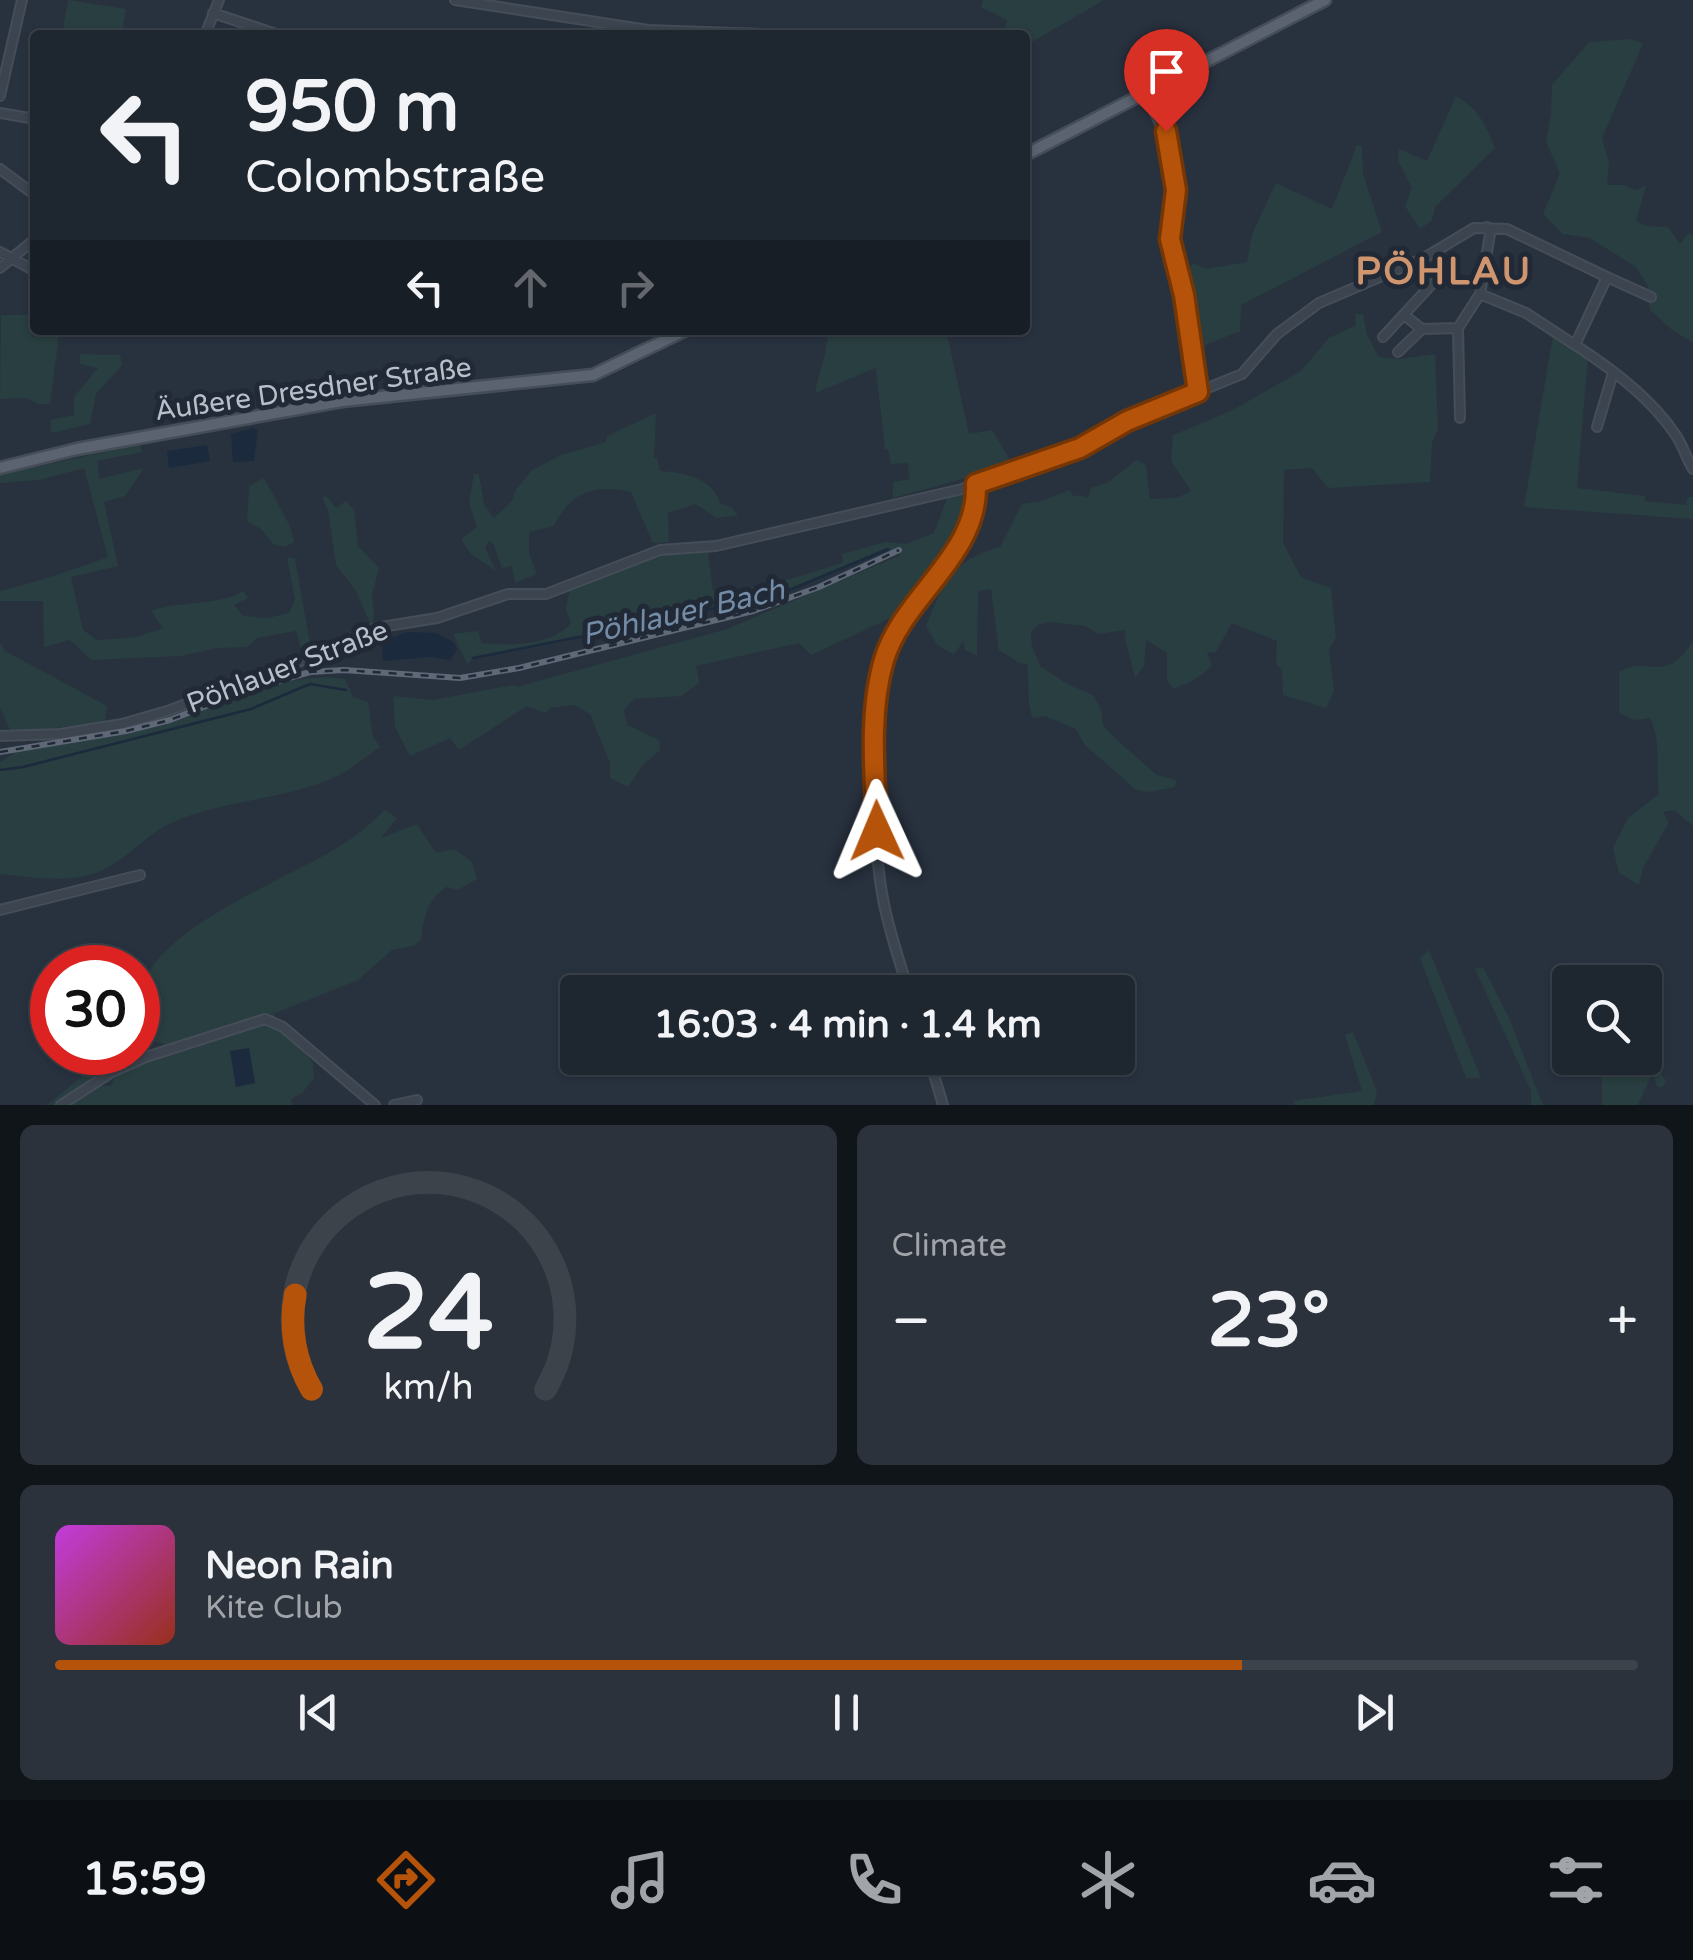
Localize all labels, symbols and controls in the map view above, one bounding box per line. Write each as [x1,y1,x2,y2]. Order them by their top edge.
pin [1124,29,1209,132]
icon: arrive [1139,44,1194,99]
text: 950 m [245,66,459,150]
icon: left [80,70,210,200]
text: Colombstraße [245,151,545,205]
district label: PÖHLAU [1355,249,1533,295]
icon: left [398,260,453,315]
icon: ahead [503,260,558,315]
icon: right [608,260,663,315]
street label: Äußere Dresdner Straße [153,350,474,428]
water label: Pöhlauer Bach [578,571,789,654]
street label: Pöhlauer Straße [182,613,393,721]
position arrow [825,779,929,883]
speed limit sign: 30 [30,945,160,1075]
map controls [1552,965,1662,1075]
button: search [1552,965,1662,1075]
text: 16:03 · 4 min · 1.4 km [653,1002,1042,1048]
text: Climate [892,1227,1007,1265]
text: 24 [363,1252,494,1377]
text: 23° [1208,1276,1330,1366]
text: − [892,1289,931,1355]
text: + [1607,1289,1638,1355]
text: km/h [383,1366,473,1409]
text: Neon Rain [205,1543,394,1589]
text: Kite Club [205,1589,343,1627]
icon: previous [291,1685,346,1740]
icon: pause [819,1685,874,1740]
icon: next [1347,1685,1402,1740]
icon: directions [371,1845,441,1915]
icon: music [605,1845,675,1915]
icon: phone [839,1845,909,1915]
icon: climate [1073,1845,1143,1915]
icon: car [1307,1845,1377,1915]
icon: filters [1541,1845,1611,1915]
text: 15:59 [82,1853,207,1907]

